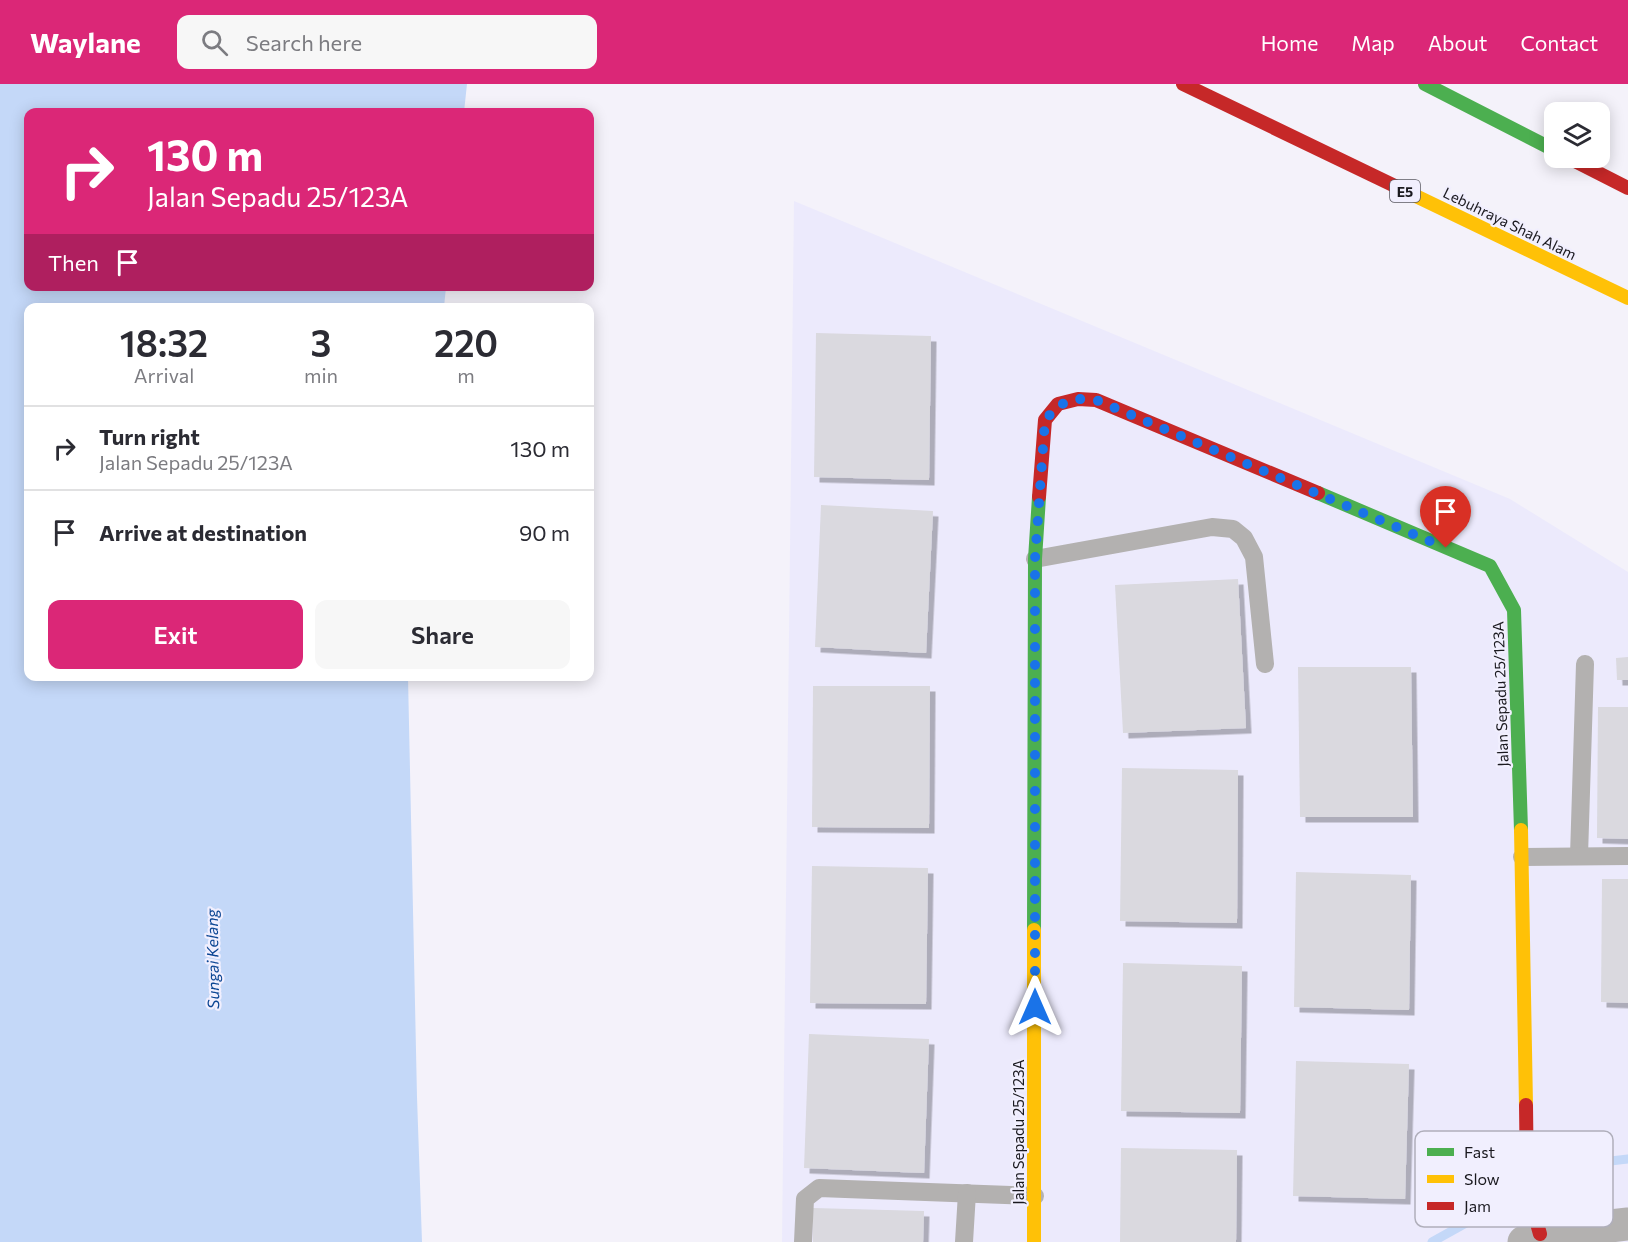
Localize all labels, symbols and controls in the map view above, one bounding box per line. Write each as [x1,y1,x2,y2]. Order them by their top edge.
search box [177,15,597,69]
text: Waylane [30,25,141,59]
icon: search [198,26,231,59]
text: Search here [246,29,362,56]
text: Home [1261,30,1318,55]
text: Map [1351,30,1395,55]
text: About [1428,30,1487,55]
text: Contact [1520,30,1598,55]
map controls [1544,102,1610,168]
button: layers [1544,102,1610,168]
text: 130 m [147,128,263,180]
icon: right [48,132,126,210]
text: Jalan Sepadu 25/123A [147,180,409,213]
road number: E5 [1390,180,1420,202]
street label: Lebuhraya Shah Alam [1440,183,1580,263]
icon: arrive [111,246,144,279]
text: Then [48,249,99,276]
text: 18:32 [120,320,208,364]
text: 3 [311,320,331,364]
text: 220 [434,320,498,364]
text: Arrival [134,363,194,387]
text: min [304,363,338,387]
text: m [457,363,475,387]
text: Turn right [99,423,200,450]
icon: right [48,432,81,465]
text: 130 m [510,435,570,462]
text: Jalan Sepadu 25/123A [99,450,293,474]
pin [1420,486,1471,548]
icon: arrive [1429,495,1462,528]
icon: arrive [48,516,81,549]
text: Arrive at destination [99,519,307,546]
text: 90 m [519,519,570,546]
button: Exit [48,600,303,669]
button: Share [315,600,570,669]
street label: Jalan Sepadu 25/123A [1488,621,1512,767]
water label: Sungai Kelang [202,907,222,1009]
position arrow [1003,975,1067,1039]
street label: Jalan Sepadu 25/123A [1009,1059,1027,1205]
legend [1415,1131,1613,1227]
text: Fast [1464,1142,1495,1161]
text: Slow [1464,1169,1500,1188]
text: Jam [1464,1196,1491,1215]

